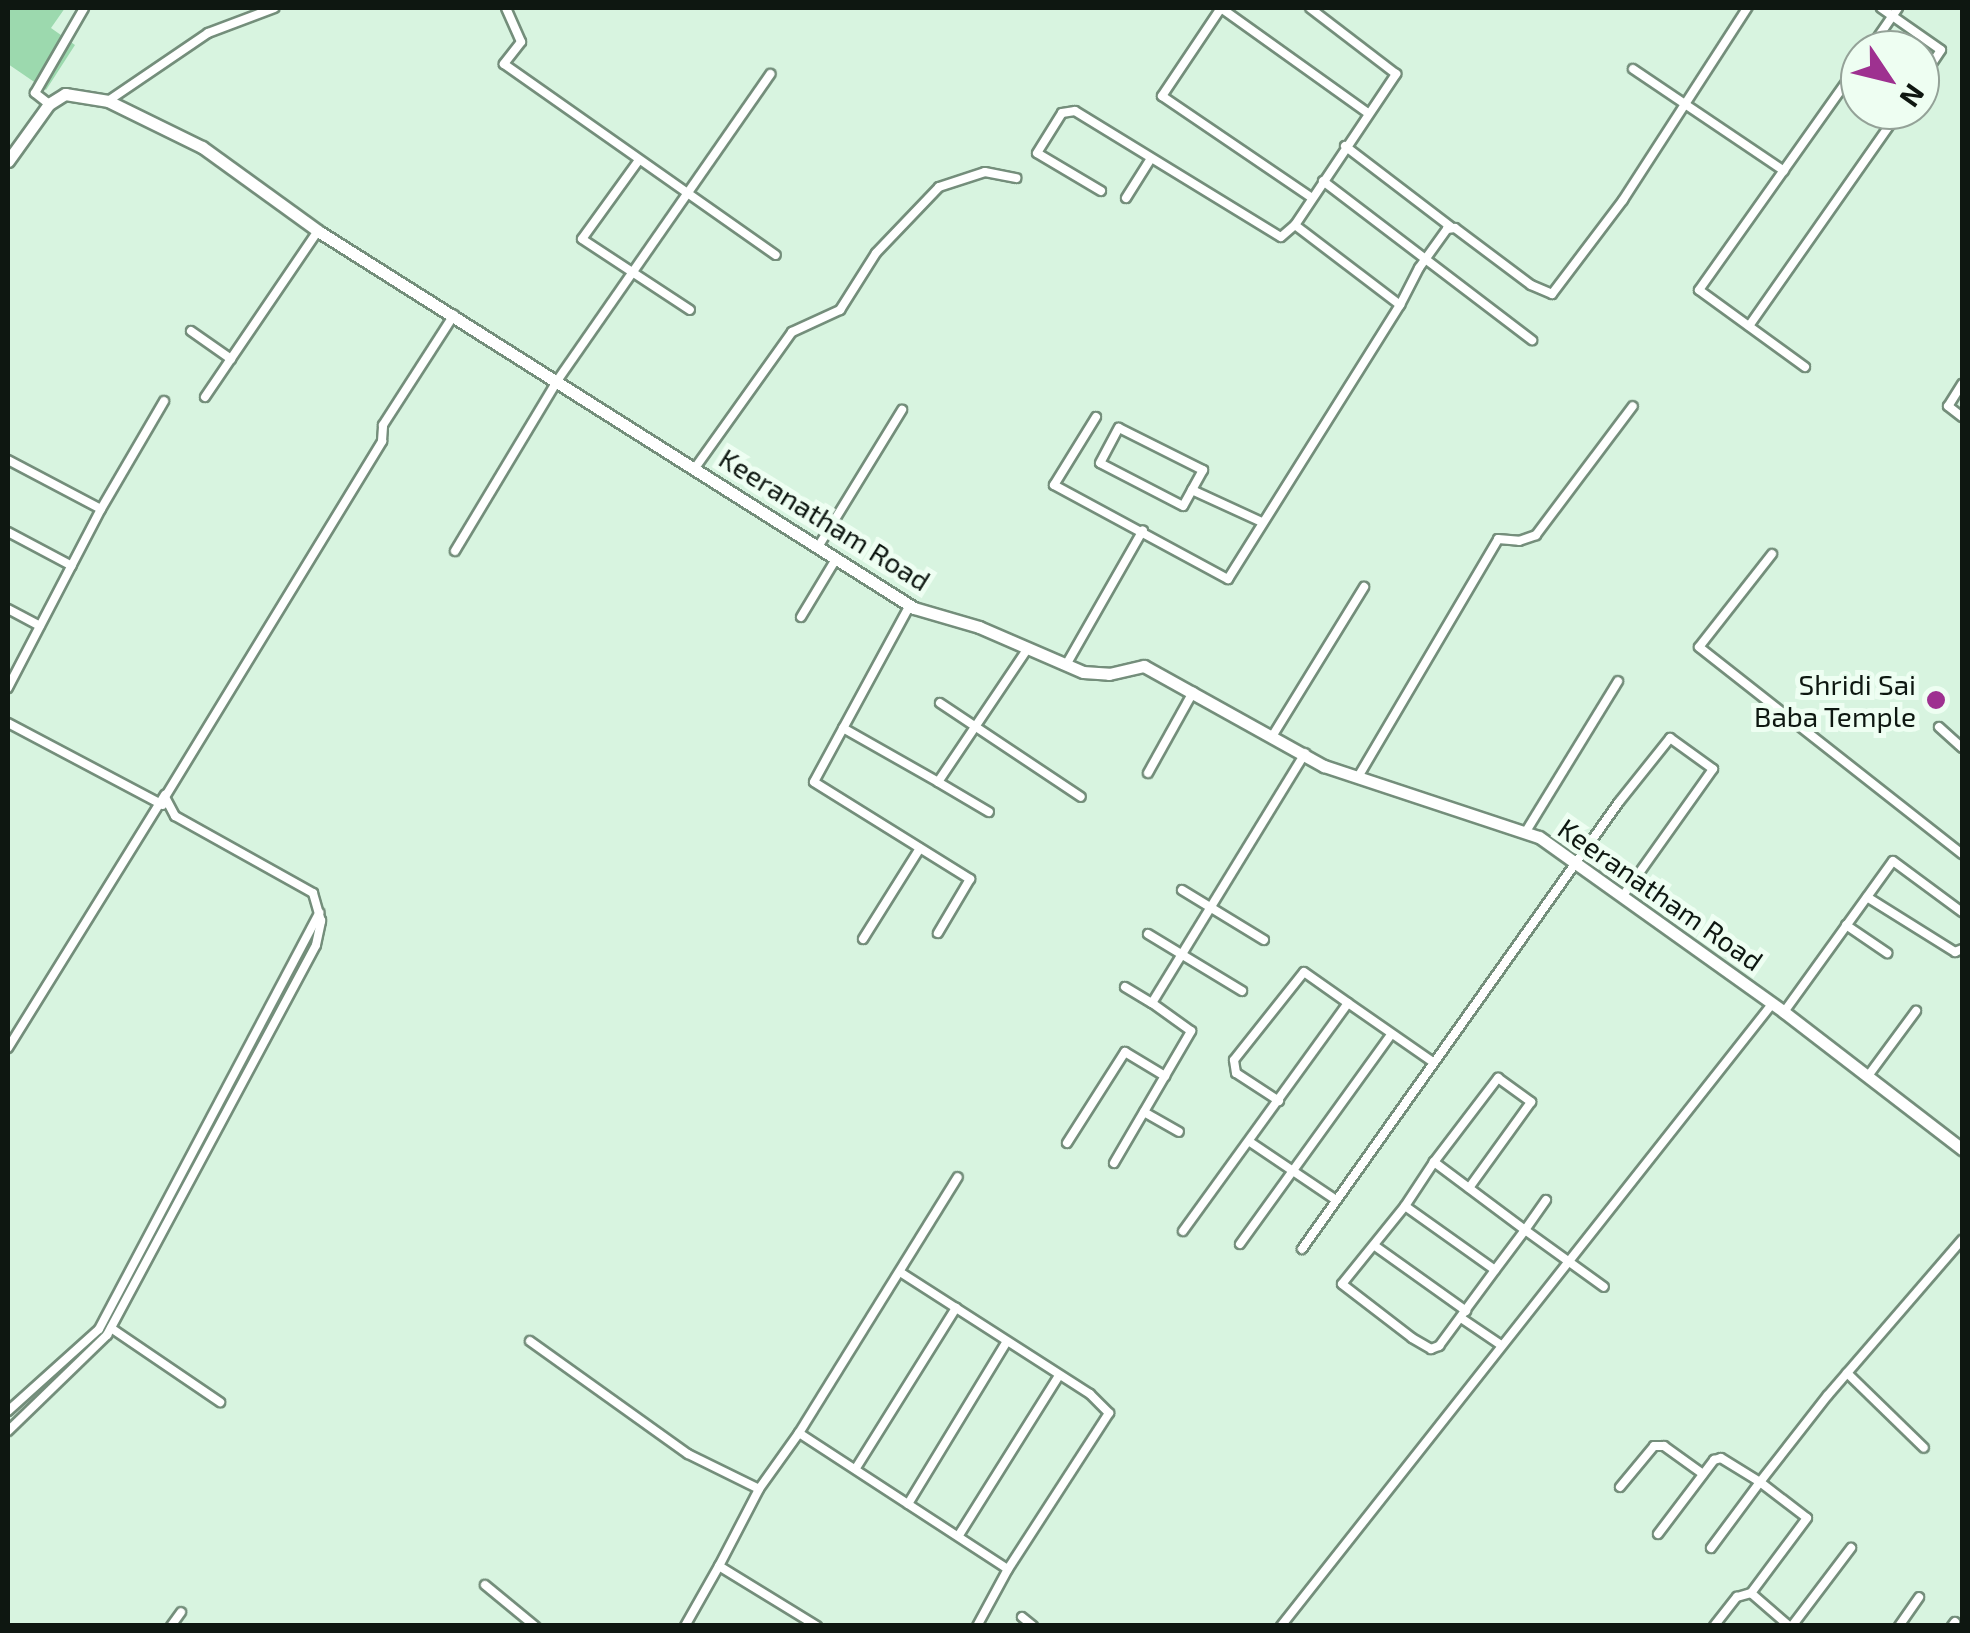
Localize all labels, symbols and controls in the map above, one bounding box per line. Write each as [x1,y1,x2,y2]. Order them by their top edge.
north arrow [1840,30,1940,130]
text: N [1893,78,1933,114]
street label: Keeranatham Road [713,441,937,597]
place label: Shridi Sai Baba Temple [1753,667,1916,733]
marker: Shridi Sai Baba Temple [1925,689,1947,711]
street label: Keeranatham Road [1552,811,1770,977]

